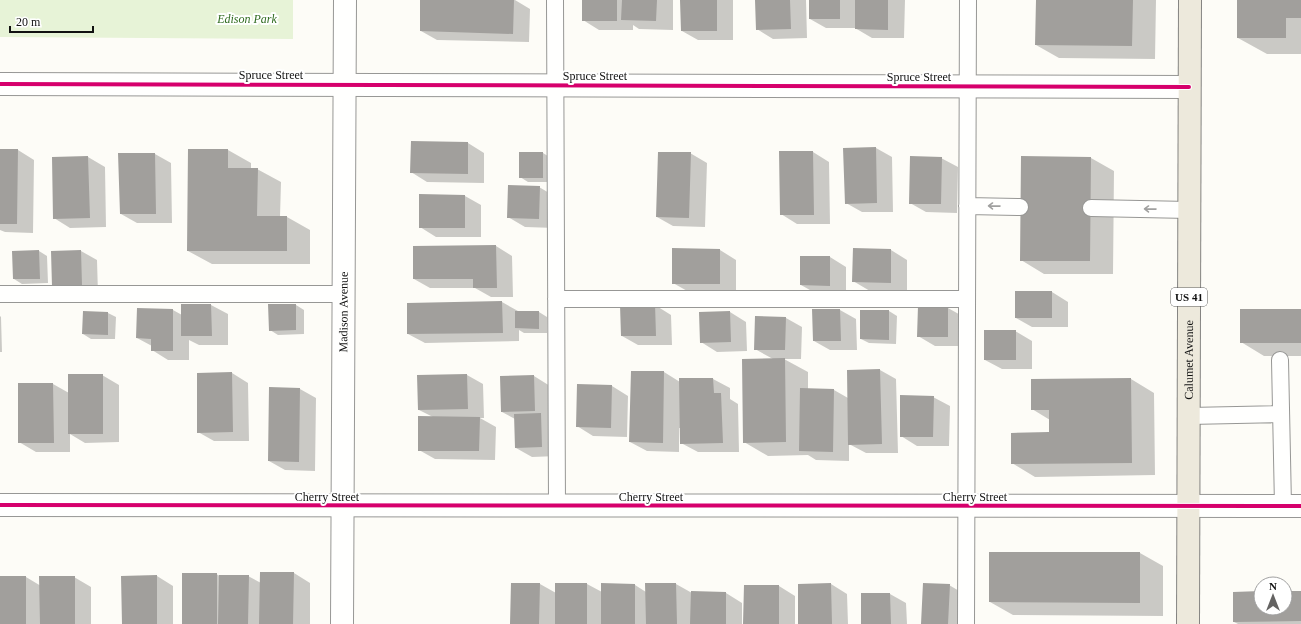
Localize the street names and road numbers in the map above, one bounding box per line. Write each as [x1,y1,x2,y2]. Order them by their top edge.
street label: Spruce Street [239,68,304,82]
street label: Spruce Street [563,69,628,83]
street label: Spruce Street [887,70,952,84]
street label: Madison Avenue [336,272,351,352]
road number: US 41 [1171,288,1207,306]
street label: Calumet Avenue [1182,320,1196,400]
street label: Cherry Street [295,490,360,504]
street label: Cherry Street [619,490,684,504]
street label: Cherry Street [943,490,1008,504]

